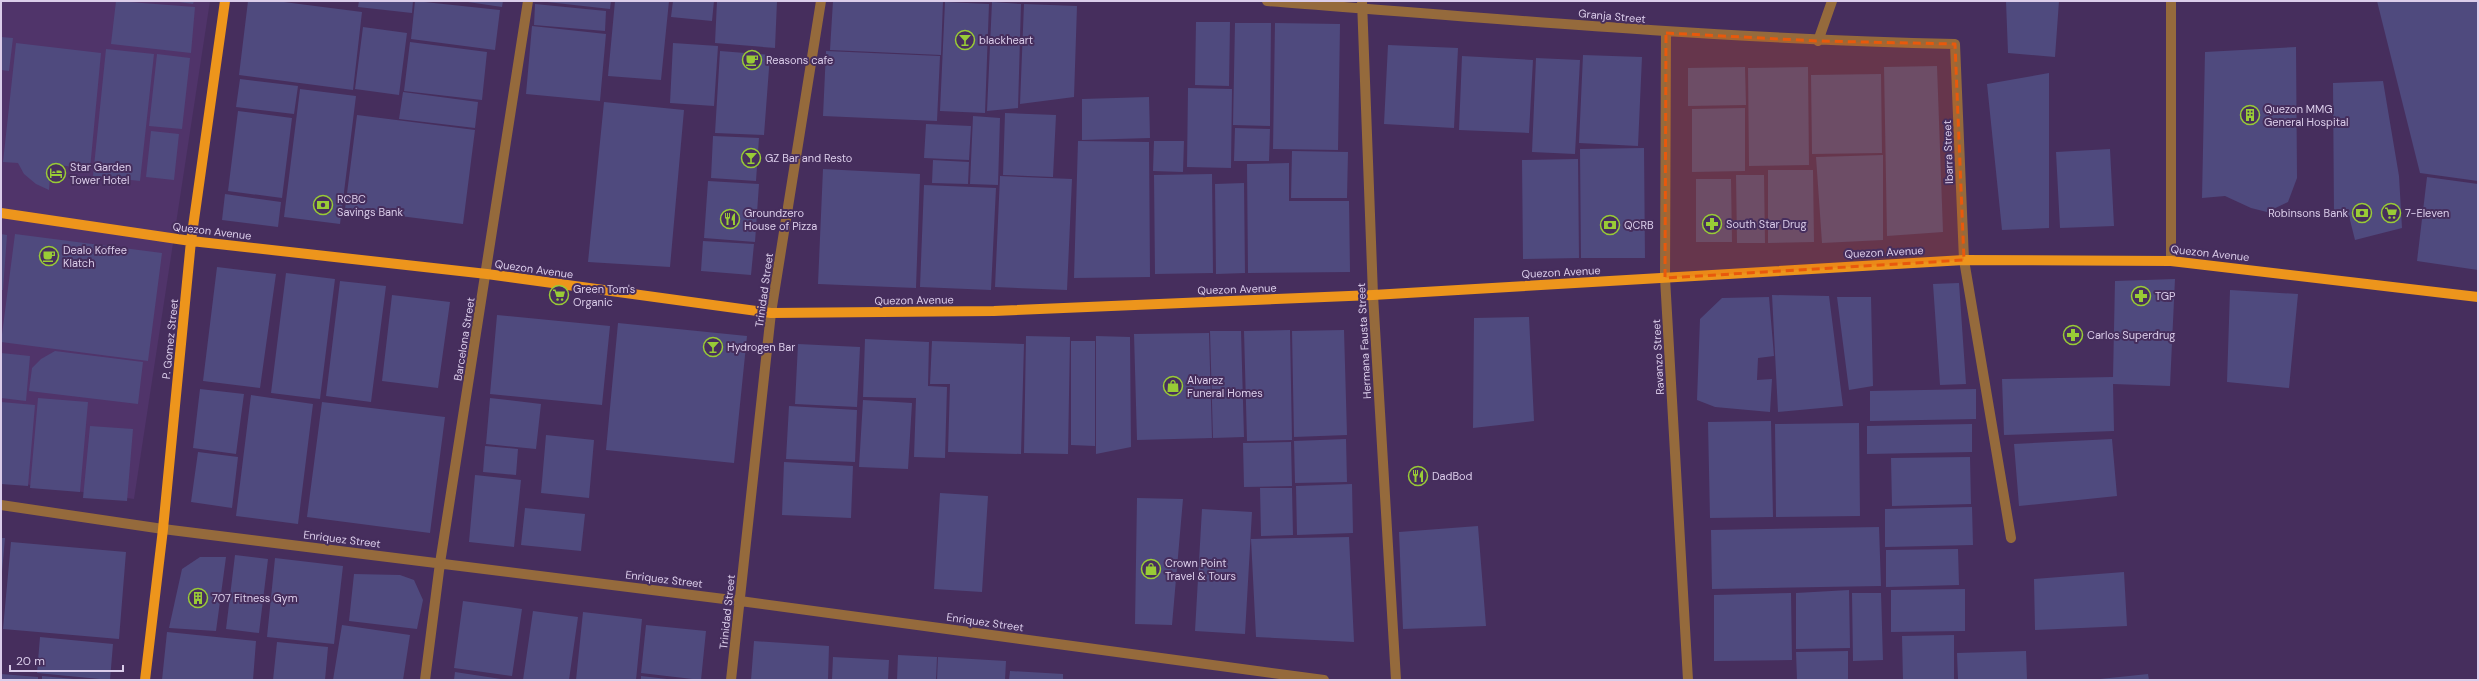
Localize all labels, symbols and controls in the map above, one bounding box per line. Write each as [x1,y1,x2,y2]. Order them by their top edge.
street label: Granja Street [1578,6,1646,26]
bar icon: blackheart [954,29,976,51]
place label: blackheart [979,33,1033,47]
cafe icon: Reasons cafe [741,49,763,71]
place label: Reasons cafe [766,53,833,67]
place label: Quezon MMG General Hospital [2264,102,2348,129]
building icon: Quezon MMG General Hospital [2239,104,2261,126]
street label: Ibarra Street [1940,120,1956,184]
bar icon: GZ Bar and Resto [740,147,762,169]
place label: GZ Bar and Resto [765,151,852,165]
place label: Star Garden Tower Hotel [70,160,131,187]
hotel icon: Star Garden Tower Hotel [45,162,67,184]
place label: RCBC Savings Bank [337,192,403,219]
bank icon: RCBC Savings Bank [312,194,334,216]
bank icon: Robinsons Bank [2351,202,2373,224]
supermarket icon: 7-Eleven [2380,202,2402,224]
place label: Groundzero House of Pizza [744,206,817,233]
place label: Robinsons Bank [2268,206,2348,220]
place label: 7-Eleven [2405,206,2449,220]
restaurant icon: Groundzero House of Pizza [719,208,741,230]
pharmacy icon: South Star Drug [1701,213,1723,235]
bank icon: QCRB [1599,214,1621,236]
place label: South Star Drug [1726,217,1807,231]
place label: QCRB [1624,218,1654,232]
street label: Quezon Avenue [172,219,252,243]
street label: Quezon Avenue [2170,242,2250,264]
place label: Dealo Koffee Klatch [63,243,127,270]
street label: Quezon Avenue [1844,243,1924,261]
cafe icon: Dealo Koffee Klatch [38,245,60,267]
street label: Trinidad Street [752,252,776,328]
street label: Quezon Avenue [494,257,574,281]
street label: Quezon Avenue [1521,263,1601,281]
street label: Quezon Avenue [1197,281,1277,297]
place label: Green Tom's Organic [573,282,635,309]
street label: Hermana Fausta Street [1354,283,1374,399]
supermarket icon: Green Tom's Organic [548,284,570,306]
pharmacy icon: TGP [2130,285,2152,307]
place label: TGP [2155,289,2176,303]
street label: Quezon Avenue [874,292,954,308]
street label: Barcelona Street [450,296,478,382]
street label: P. Gomez Street [159,298,181,380]
street label: Ravanzo Street [1649,319,1667,395]
pharmacy icon: Carlos Superdrug [2062,324,2084,346]
place label: Carlos Superdrug [2087,328,2175,342]
bar icon: Hydrogen Bar [702,336,724,358]
place label: Hydrogen Bar [727,340,795,354]
place label: Alvarez Funeral Homes [1187,373,1263,400]
shop icon: Alvarez Funeral Homes [1162,375,1184,397]
restaurant icon: DadBod [1407,465,1429,487]
place label: DadBod [1432,469,1473,483]
street label: Enriquez Street [303,527,381,551]
place label: Crown Point Travel & Tours [1165,556,1236,583]
shop icon: Crown Point Travel & Tours [1140,558,1162,580]
street label: Enriquez Street [625,567,703,591]
street label: Trinidad Street [716,574,738,650]
building icon: 707 Fitness Gym [187,587,209,609]
place label: 707 Fitness Gym [212,591,298,605]
street label: Enriquez Street [945,610,1025,634]
scale bar [10,647,123,673]
text: 20 m [16,653,45,669]

